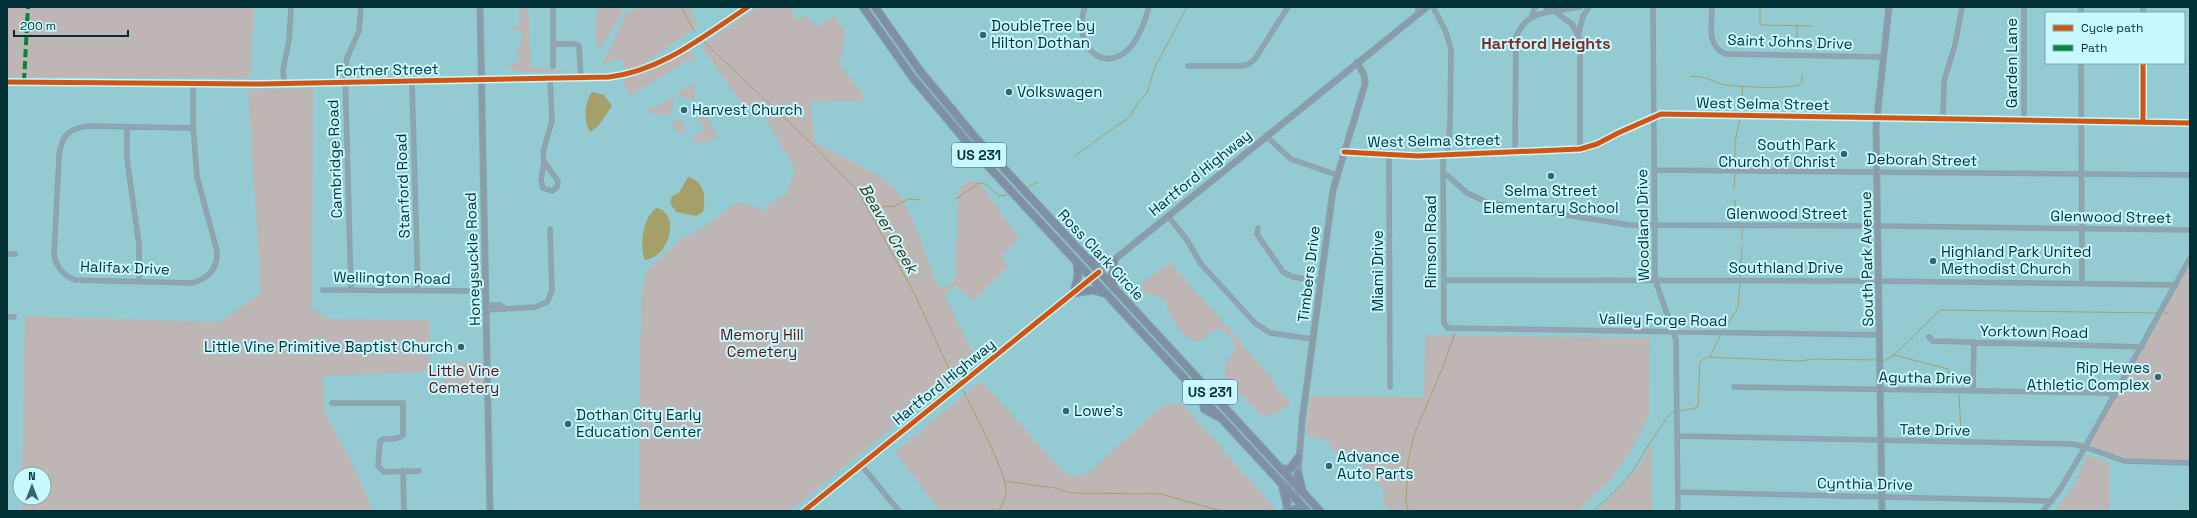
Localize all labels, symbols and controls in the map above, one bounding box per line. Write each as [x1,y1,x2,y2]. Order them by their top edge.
scale bar [14,12,128,38]
legend [2045,12,2185,64]
place label: DoubleTree by Hilton Dothan [991,16,1095,52]
text: 200 m [20,18,56,34]
street label: Garden Lane [2002,18,2021,108]
text: Cycle path [2081,20,2143,36]
marker: DoubleTree by Hilton Dothan [978,30,988,40]
street label: Saint Johns Drive [1727,30,1853,53]
district label: Hartford Heights [1481,33,1611,54]
text: Path [2081,40,2107,56]
street label: Fortner Street [335,59,439,80]
place label: Volkswagen [1017,82,1102,101]
marker: Volkswagen [1004,87,1014,97]
street label: West Selma Street [1696,93,1830,114]
street label: Cambridge Road [323,99,346,219]
place label: Harvest Church [692,100,803,119]
marker: Harvest Church [679,105,689,115]
street label: Hartford Highway [1144,125,1255,220]
street label: West Selma Street [1367,130,1501,151]
street label: Stanford Road [391,133,414,239]
place label: South Park Church of Christ [1718,135,1836,171]
road number: US 231 [952,143,1006,167]
marker: South Park Church of Christ [1839,149,1849,159]
street label: Deborah Street [1867,149,1978,170]
street label: Woodland Drive [1632,169,1653,281]
marker: Selma Street Elementary School [1546,171,1556,181]
water label: Beaver Creek [854,180,924,279]
place label: Selma Street Elementary School [1483,181,1619,217]
street label: South Park Avenue [1856,191,1877,327]
street label: Honeysuckle Road [461,192,484,326]
street label: Rimson Road [1421,195,1440,289]
street label: Glenwood Street [1726,204,1848,223]
street label: Ross Clark Circle [1054,205,1149,304]
street label: Glenwood Street [2050,206,2172,227]
street label: Timbers Drive [1293,225,1324,323]
street label: Miami Drive [1368,230,1387,312]
place label: Highland Park United Methodist Church [1941,242,2091,278]
street label: Halifax Drive [80,256,170,279]
marker: Highland Park United Methodist Church [1928,256,1938,266]
street label: Southland Drive [1729,258,1843,277]
street label: Wellington Road [333,267,451,288]
street label: Valley Forge Road [1599,309,1727,330]
street label: Yorktown Road [1980,321,2088,342]
park label: Memory Hill Cemetery [720,325,804,361]
street label: Hartford Highway [888,334,999,429]
place label: Little Vine Primitive Baptist Church [204,337,453,356]
marker: Little Vine Primitive Baptist Church [456,342,466,352]
place label: Rip Hewes Athletic Complex [2027,358,2150,394]
park label: Little Vine Cemetery [429,361,500,397]
street label: Agutha Drive [1878,367,1972,388]
marker: Rip Hewes Athletic Complex [2153,372,2163,382]
road number: US 231 [1183,380,1237,404]
place label: Lowe's [1074,401,1123,420]
place label: Dothan City Early Education Center [576,405,702,441]
marker: Lowe's [1061,406,1071,416]
marker: Dothan City Early Education Center [563,419,573,429]
street label: Tate Drive [1899,419,1971,440]
place label: Advance Auto Parts [1337,447,1413,483]
marker: Advance Auto Parts [1324,461,1334,471]
north arrow [12,466,52,506]
text: N [28,469,36,483]
street label: Cynthia Drive [1817,473,1913,494]

